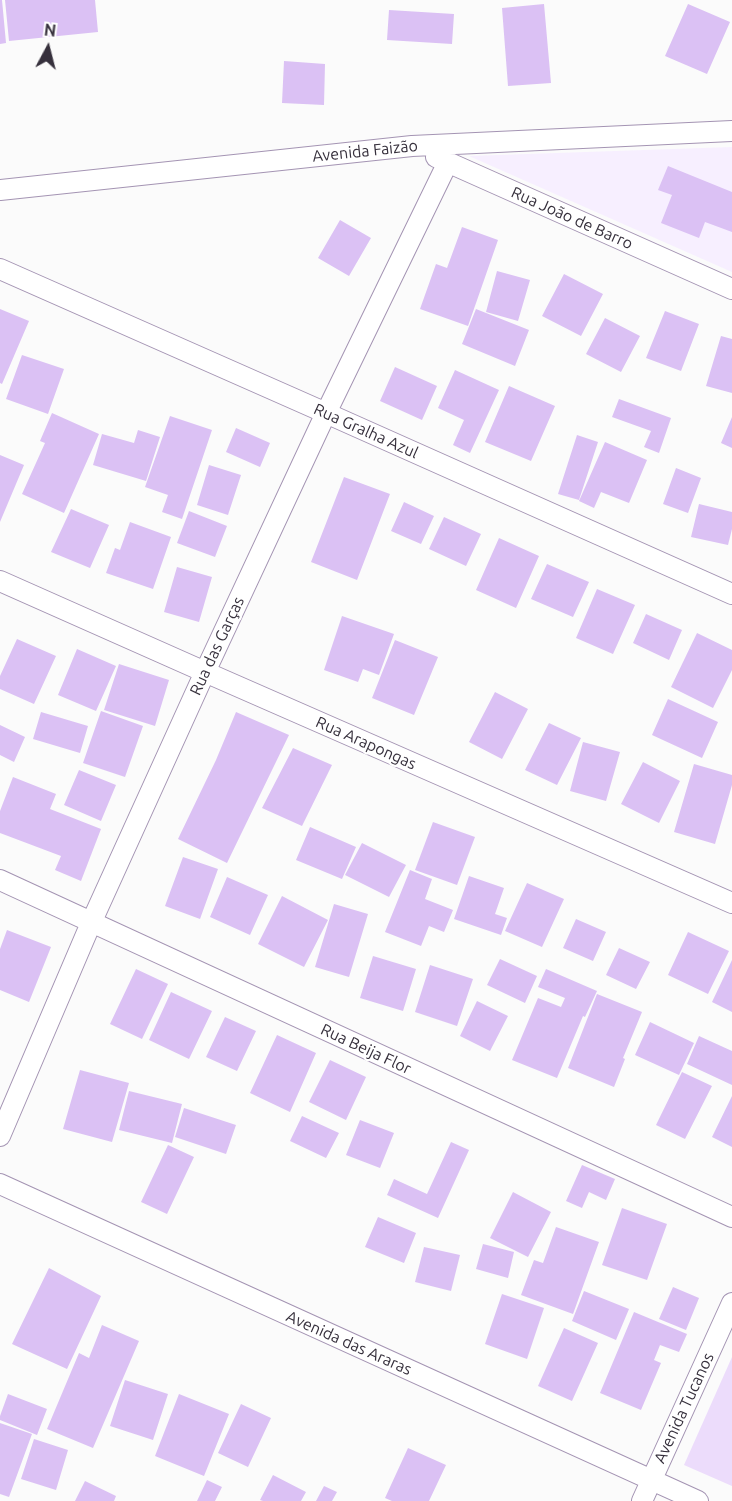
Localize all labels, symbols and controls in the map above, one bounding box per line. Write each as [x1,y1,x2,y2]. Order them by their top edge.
north arrow [18,18,78,78]
text: N [43,20,57,40]
street label: Avenida Faizão [311,136,419,166]
street label: Rua João de Barro [508,183,636,253]
street label: Rua Gralha Azul [311,399,421,463]
street label: Rua das Garças [186,594,248,698]
street label: Rua Arapongas [313,712,419,774]
street label: Rua Beija Flor [318,1020,414,1078]
street label: Avenida das Araras [283,1307,415,1379]
street label: Avenida Tucanos [650,1350,718,1466]

